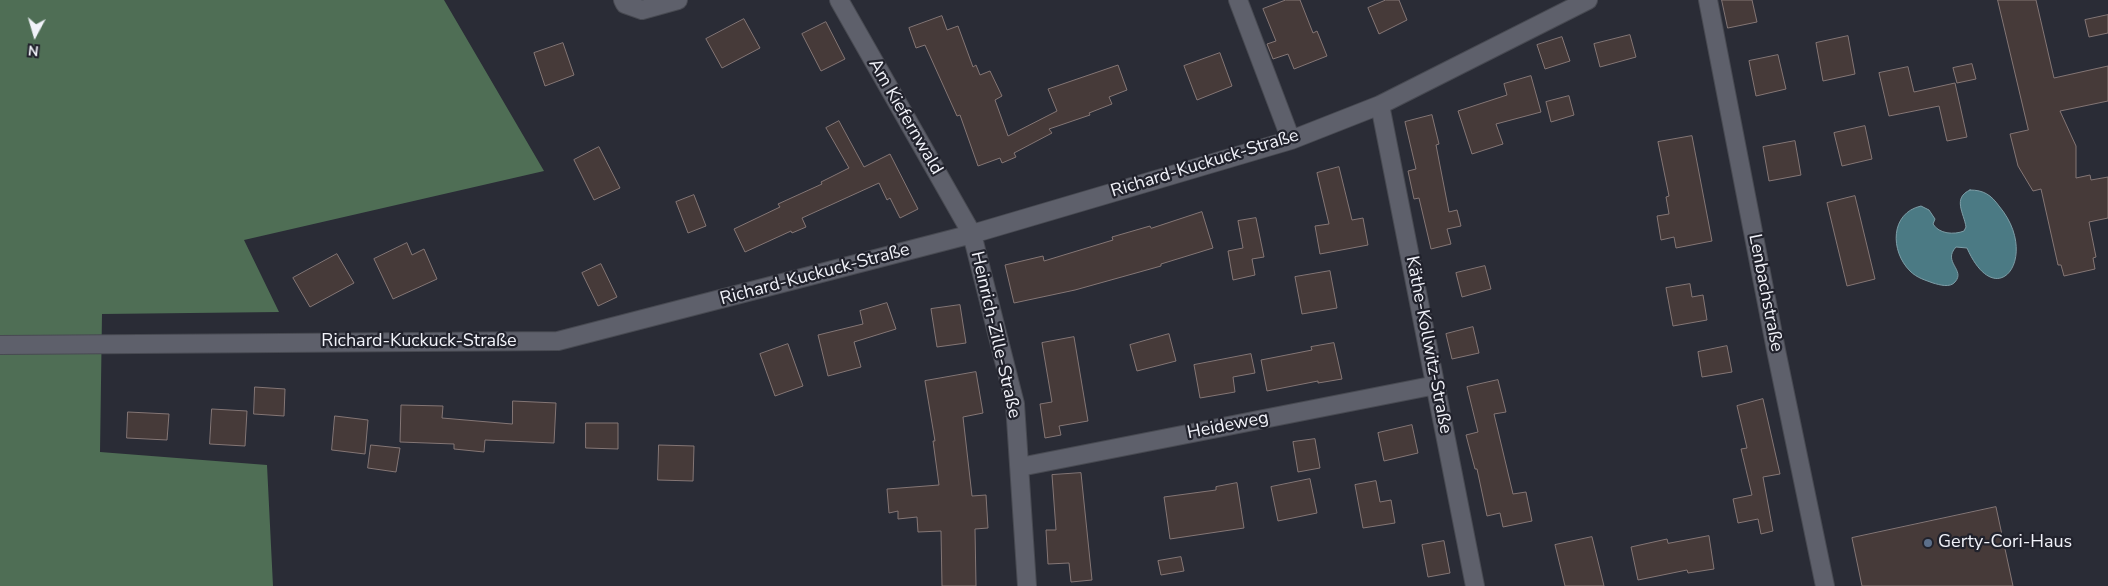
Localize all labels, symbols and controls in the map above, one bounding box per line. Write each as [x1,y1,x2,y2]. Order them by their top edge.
north arrow [10,10,60,60]
text: N [27,40,40,60]
street label: Am Kiefernwald [863,55,947,179]
street label: Richard-Kuckuck-Straße [1108,125,1302,203]
street label: Lenbachstraße [1743,232,1787,354]
street label: Richard-Kuckuck-Straße [718,239,912,311]
street label: Heinrich-Zille-Straße [965,249,1025,421]
street label: Käthe-Kollwitz-Straße [1400,254,1456,436]
street label: Richard-Kuckuck-Straße [321,331,517,353]
street label: Heideweg [1185,408,1271,444]
place label: Gerty-Cori-Haus [1938,532,2072,554]
marker: Gerty-Cori-Haus [1922,537,1934,549]

